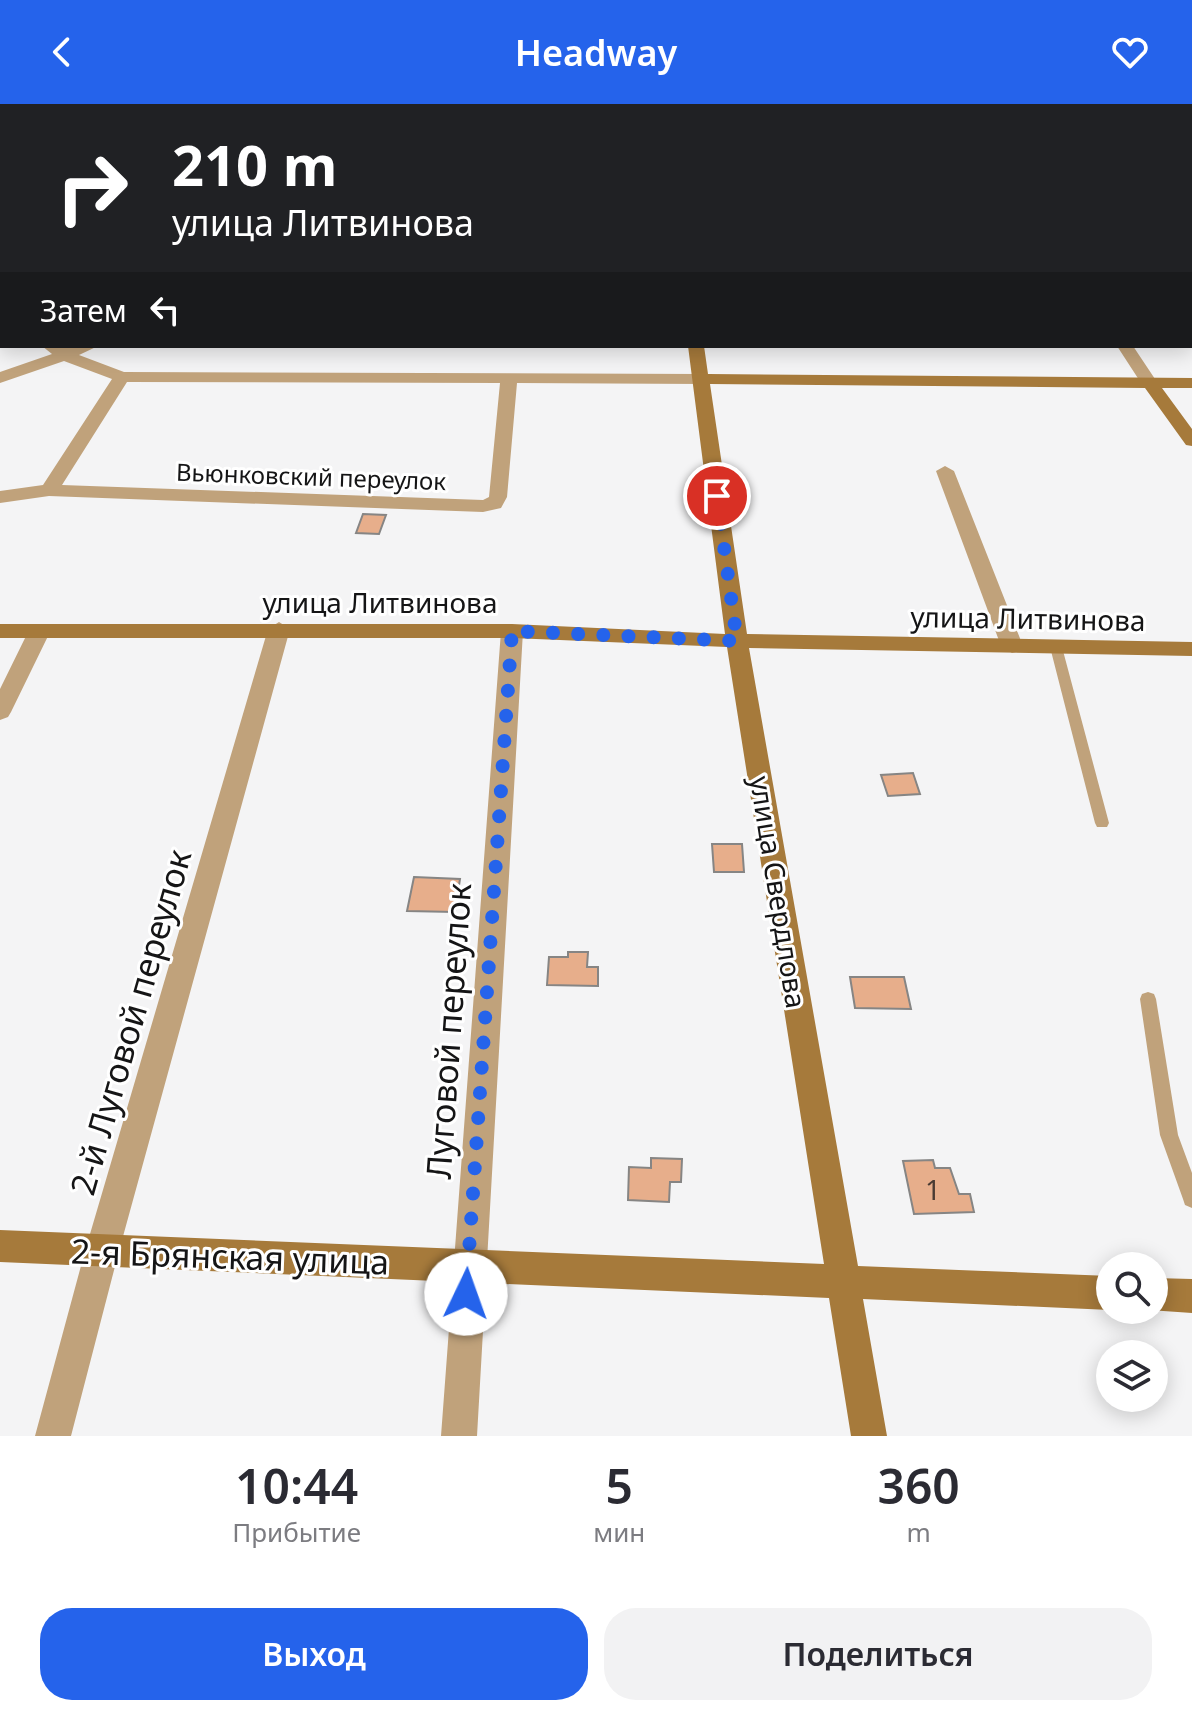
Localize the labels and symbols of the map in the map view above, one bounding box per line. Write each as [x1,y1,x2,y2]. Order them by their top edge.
street label: Вьюнковский переулок [175,455,447,497]
pin [683,462,751,530]
street label: улица Литвинова [263,583,497,621]
street label: улица Литвинова [910,597,1146,639]
street label: улица Свердлова [742,773,816,1011]
street label: 2-й Луговой переулок [59,844,201,1200]
street label: Луговой переулок [415,881,481,1181]
house number: 1 [925,1170,941,1208]
street label: 2-я Брянская улица [70,1227,390,1285]
position arrow [424,1252,508,1336]

